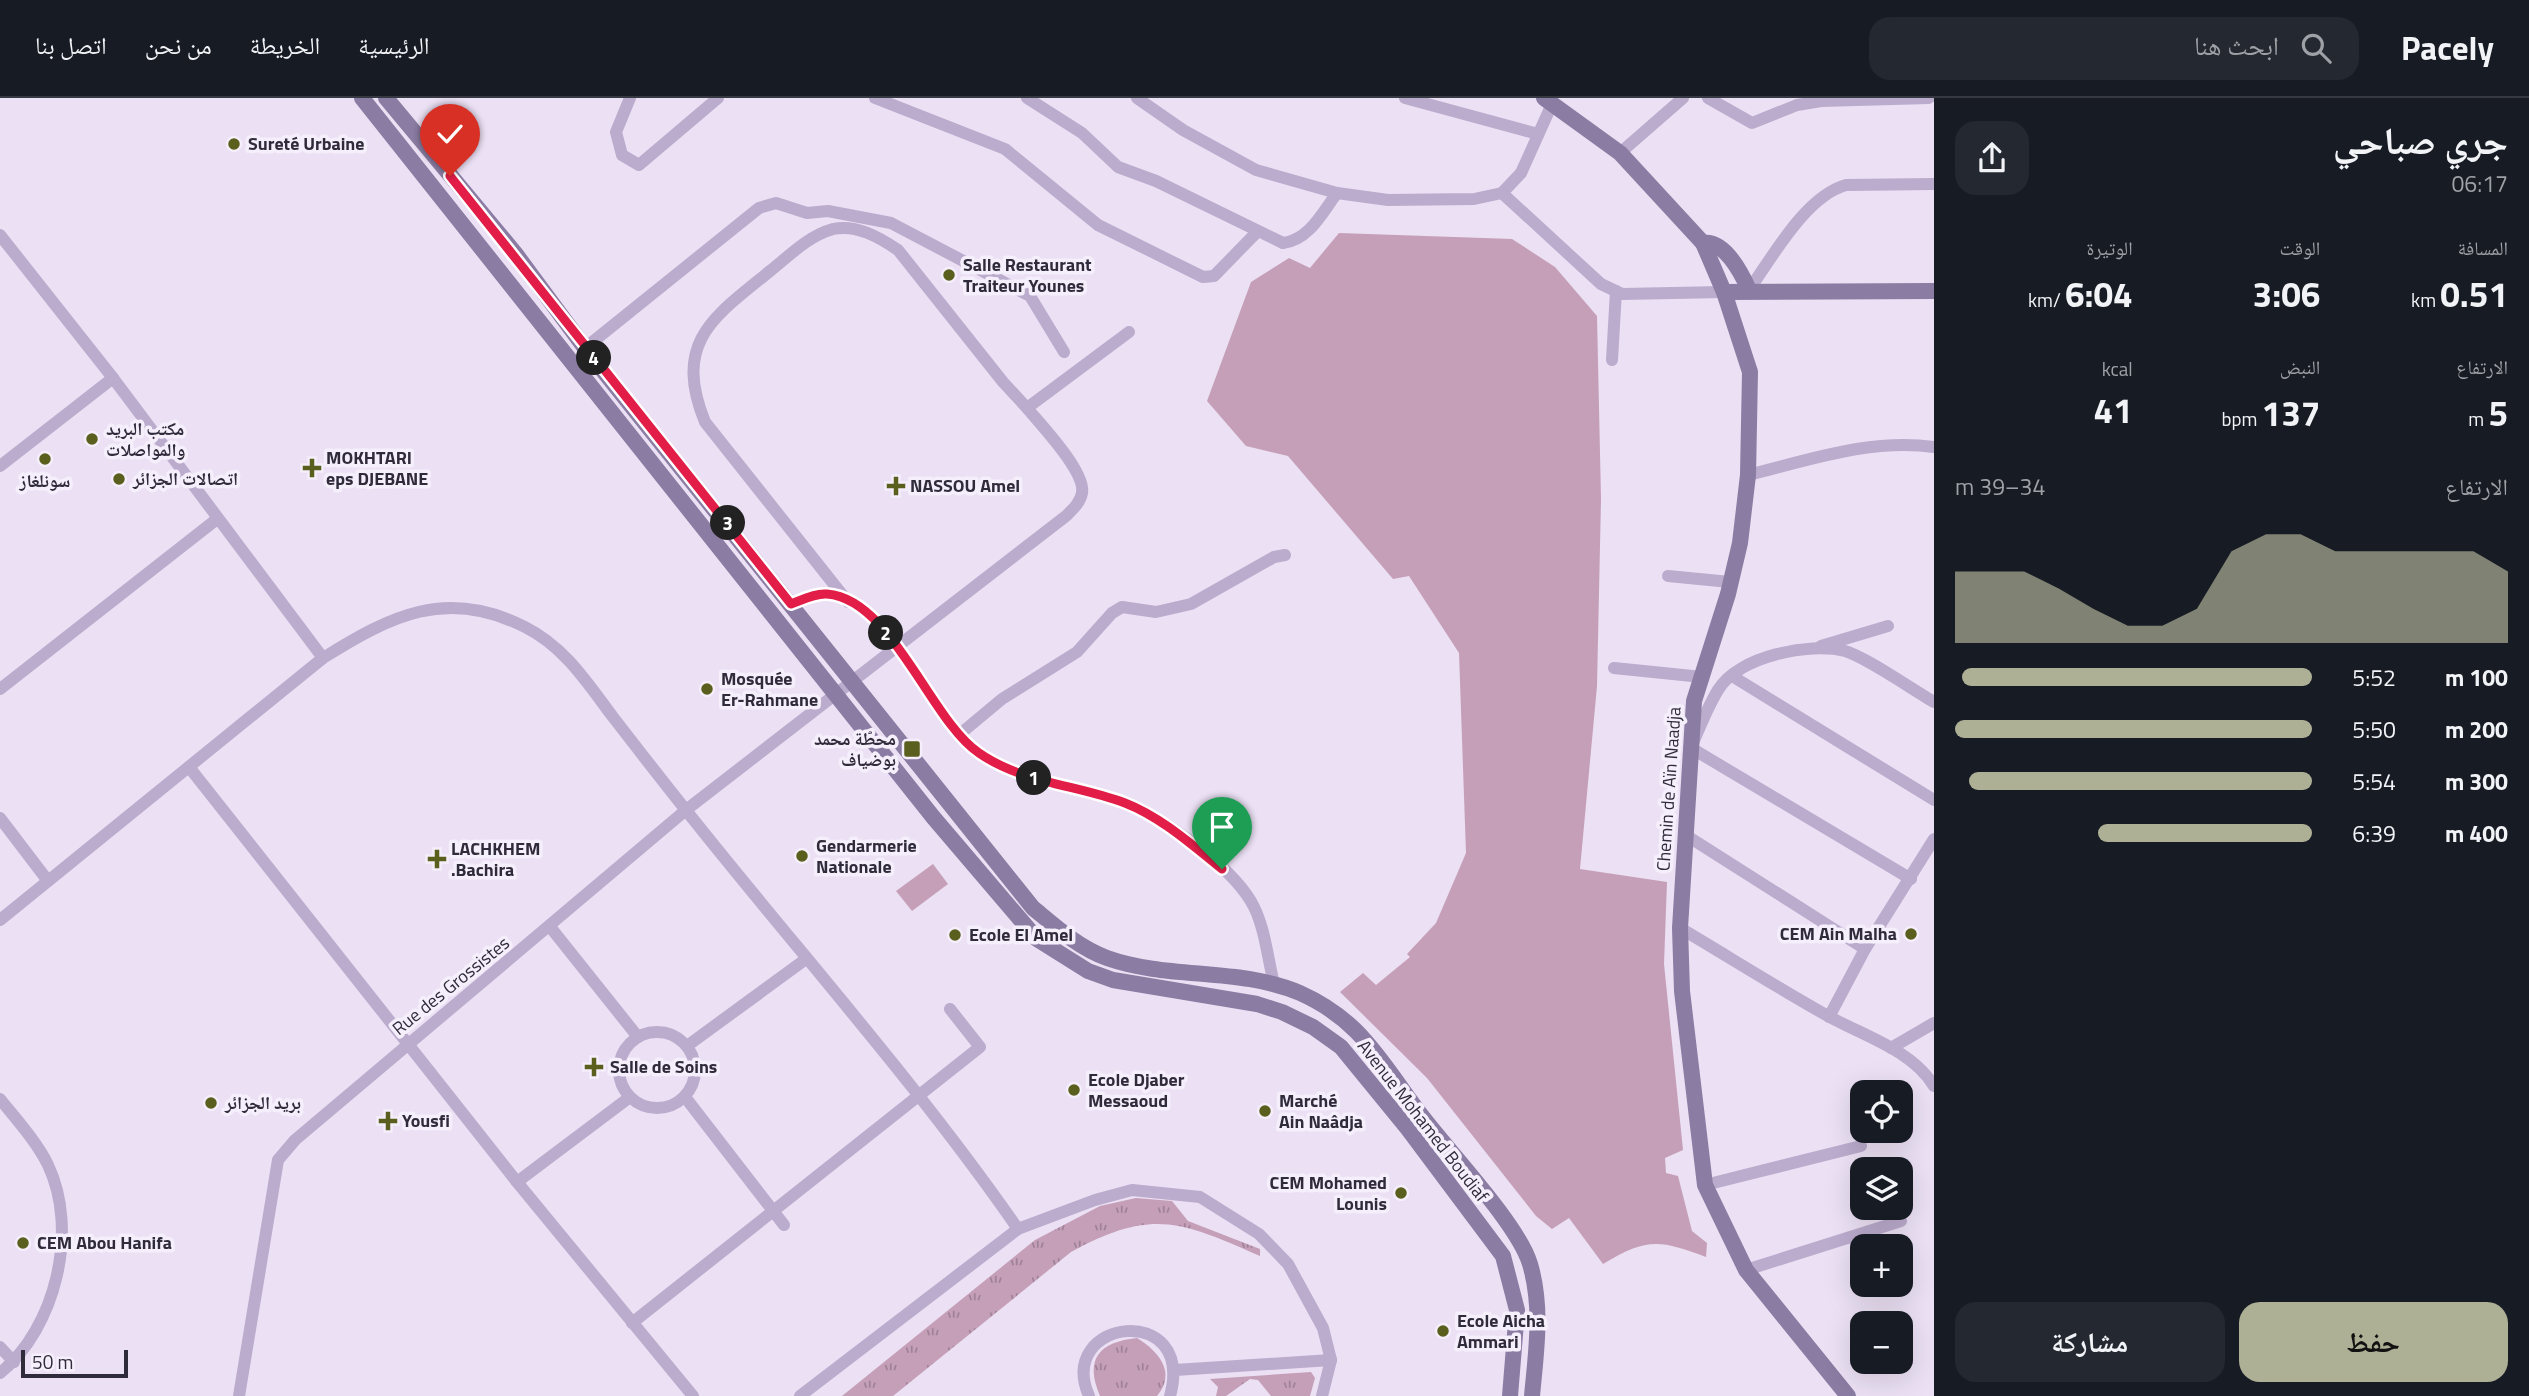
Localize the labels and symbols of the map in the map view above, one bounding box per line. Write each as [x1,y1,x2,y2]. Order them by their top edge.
pin [420,104,480,176]
place label: Sureté Urbaine [248,130,364,157]
marker: Sureté Urbaine [226,136,242,152]
place label: Salle Restaurant Traiteur Younes [963,251,1092,299]
marker: Salle Restaurant Traiteur Younes [941,267,957,283]
pin: 4 [576,341,612,376]
place label: مكتب البريد والمواصلات [106,415,186,463]
marker: مكتب البريد والمواصلات [84,431,100,447]
place label: MOKHTARI eps DJEBANE [326,444,428,492]
marker: سونلغاز [37,451,53,467]
marker: MOKHTARI eps DJEBANE [304,460,320,476]
place label: اتصالات الجزائر [132,465,238,492]
place label: سونلغاز [19,467,70,494]
marker: اتصالات الجزائر [111,471,127,487]
place label: NASSOU Amel [910,472,1020,499]
marker: NASSOU Amel [888,478,904,494]
pin: 3 [710,506,746,540]
pin: 2 [868,616,903,650]
place label: Mosquée Er-Rahmane [721,665,818,713]
marker: Mosquée Er-Rahmane [699,681,715,697]
street label: Chemin de Aïn Naadja [1649,706,1688,872]
place label: محطّة محمد بوضياف [814,725,896,773]
marker: محطّة محمد بوضياف [902,739,922,759]
pin: 1 [1016,760,1052,796]
pin [1192,797,1252,869]
place label: Gendarmerie Nationale [816,832,917,880]
place label: LACHKHEM .Bachira [451,835,540,883]
marker: Gendarmerie Nationale [794,848,810,864]
marker: LACHKHEM .Bachira [429,851,445,867]
place label: CEM Ain Malha [1780,920,1897,947]
place label: Ecole El Amel [969,921,1073,948]
marker: CEM Ain Malha [1903,926,1919,942]
marker: Ecole El Amel [947,927,963,943]
street label: Rue des Grossistes [386,930,515,1041]
street label: Avenue Mohamed Boudiaf [1351,1034,1496,1208]
place label: Salle de Soins [610,1053,717,1080]
marker: Salle de Soins [584,1057,604,1077]
place label: Ecole Djaber Messaoud [1088,1066,1185,1114]
marker: Ecole Djaber Messaoud [1066,1082,1082,1098]
place label: Marché Ain Naâdja [1279,1087,1363,1135]
place label: بريد الجزائر [224,1089,301,1116]
marker: بريد الجزائر [203,1095,219,1111]
marker: Marché Ain Naâdja [1257,1103,1273,1119]
place label: Yousfi [402,1107,450,1134]
marker: Yousfi [380,1113,396,1129]
place label: CEM Mohamed Lounis [1270,1169,1387,1217]
marker: CEM Mohamed Lounis [1393,1185,1409,1201]
place label: CEM Abou Hanifa [37,1229,172,1256]
marker: CEM Abou Hanifa [15,1235,31,1251]
place label: Ecole Aicha Ammari [1457,1307,1545,1355]
marker: Ecole Aicha Ammari [1435,1323,1451,1339]
scale bar [21,1347,128,1379]

